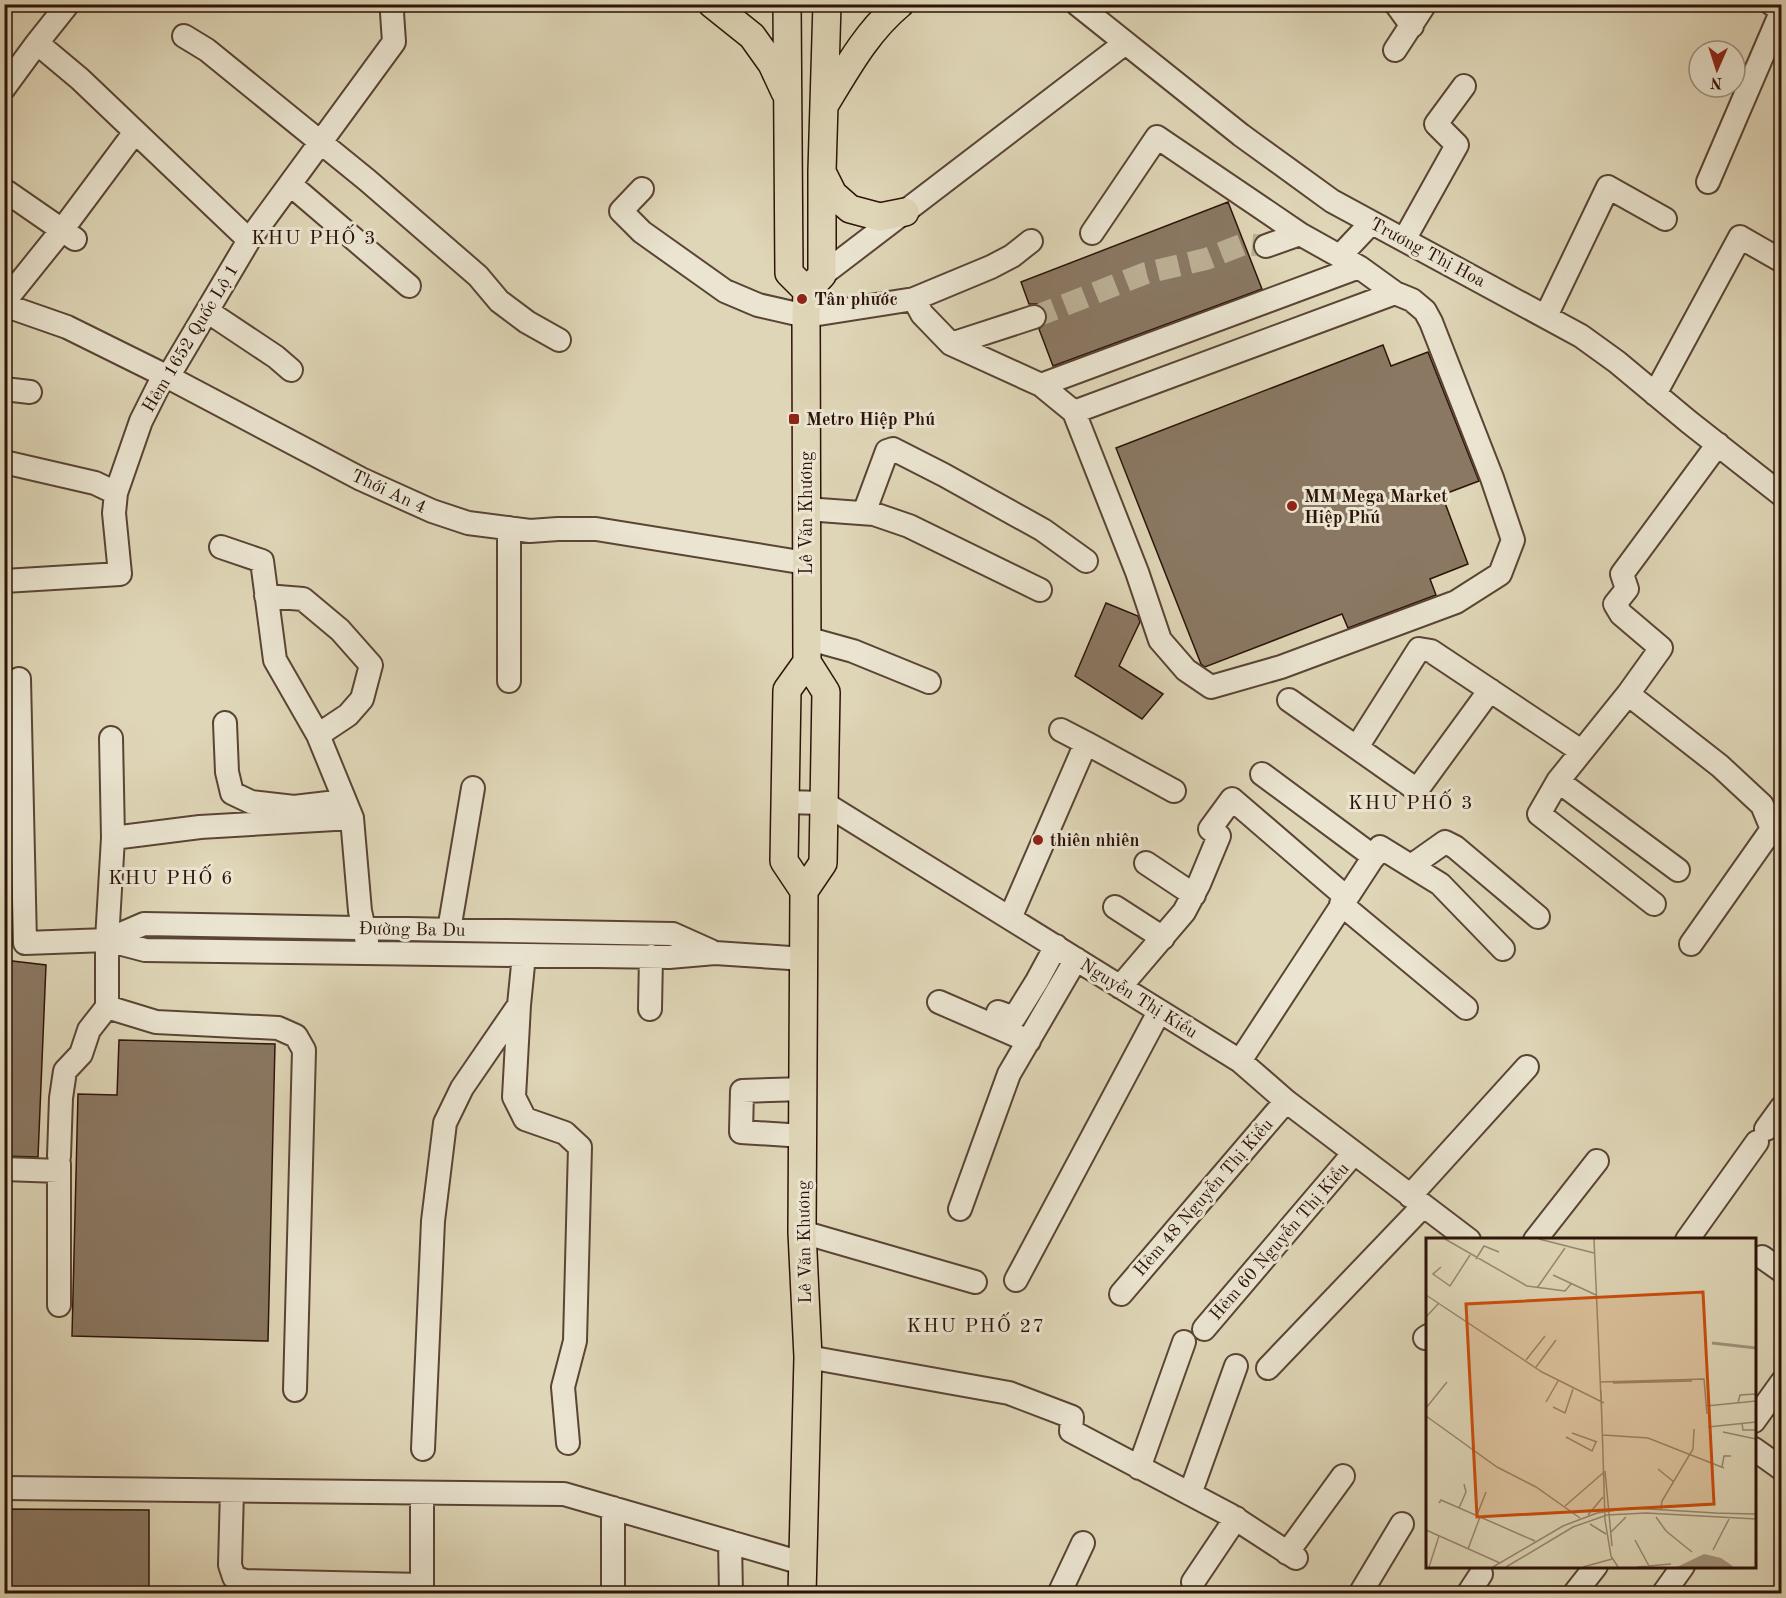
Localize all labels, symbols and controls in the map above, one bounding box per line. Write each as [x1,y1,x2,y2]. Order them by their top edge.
north arrow [1687,39,1747,99]
text: N [1709,74,1723,90]
street label: Trương Thị Hoa [1367,215,1488,291]
district label: KHU PHỐ 3 [251,224,377,249]
street label: Hẻm 1652 Quốc Lộ 1 [139,261,242,416]
place label: Tân phước [814,291,898,309]
marker: Tân phước [795,292,809,306]
place label: Metro Hiệp Phú [806,411,935,429]
marker: Metro Hiệp Phú [787,412,801,426]
street label: Lê Văn Khương [798,451,816,575]
street label: Thới An 4 [348,467,429,517]
place label: MM Mega Market Hiệp Phú [1304,488,1448,527]
marker: MM Mega Market Hiệp Phú [1285,499,1299,513]
district label: KHU PHỐ 3 [1348,789,1474,814]
place label: thiên nhiên [1050,832,1139,850]
marker: thiên nhiên [1031,833,1045,847]
district label: KHU PHỐ 6 [108,864,234,889]
street label: Đường Ba Du [358,920,466,940]
street label: Nguyễn Thị Kiểu [1077,954,1202,1042]
street label: Hẻm 48 Nguyễn Thị Kiểu [1129,1114,1277,1280]
street label: Hẻm 60 Nguyễn Thị Kiểu [1205,1158,1353,1324]
street label: Lê Văn Khương [795,1180,815,1304]
inset map [1426,1238,1756,1568]
district label: KHU PHỐ 27 [906,1312,1046,1337]

